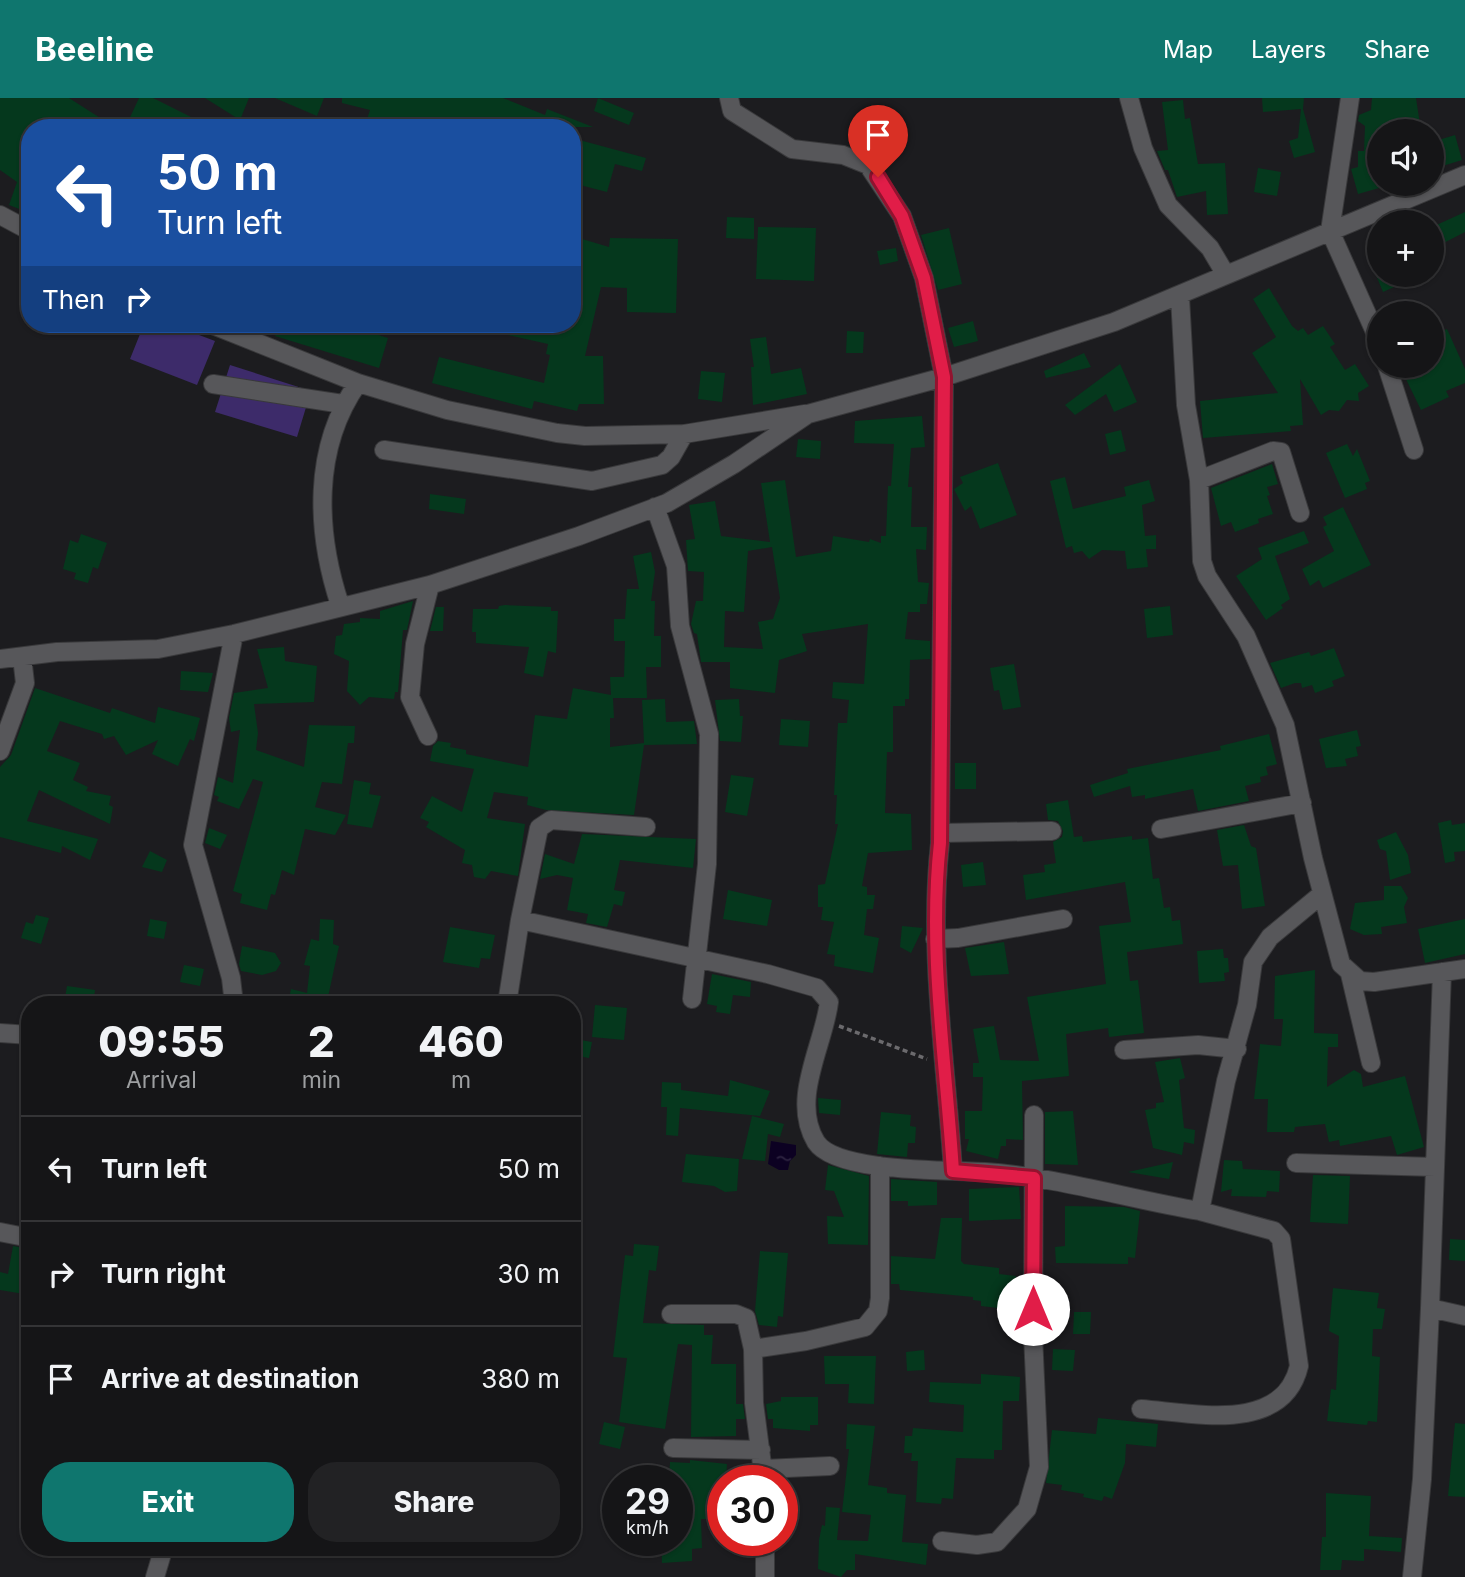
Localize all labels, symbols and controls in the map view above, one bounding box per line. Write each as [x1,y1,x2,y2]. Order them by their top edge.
text: Beeline [35,29,154,69]
text: Map [1163,35,1213,64]
text: Layers [1251,35,1326,64]
text: Share [1364,35,1430,64]
pin [848,105,908,177]
icon: arrive [859,116,897,154]
map controls [1367,119,1444,378]
button: sound [1367,119,1444,196]
text: 50 m [157,143,278,202]
icon: left [42,147,133,238]
text: Turn left [157,203,282,242]
button: + [1367,210,1444,287]
icon: right [119,280,157,318]
text: Then [42,284,105,315]
button: − [1367,301,1444,378]
text: 09:55 [98,1016,225,1067]
text: 2 [308,1016,335,1067]
text: 460 [418,1016,504,1067]
text: Arrival [126,1066,197,1094]
text: min [302,1066,341,1094]
text: m [451,1066,471,1094]
icon: left [42,1150,80,1188]
text: Turn left [101,1153,207,1184]
text: 50 m [498,1153,560,1184]
icon: right [42,1255,80,1293]
text: Turn right [101,1258,226,1289]
text: 30 m [497,1258,560,1289]
position arrow [996,1272,1070,1346]
icon: arrive [42,1360,80,1398]
text: Arrive at destination [101,1363,360,1394]
text: 380 m [481,1363,560,1394]
button: Exit [42,1462,294,1542]
button: Share [308,1462,560,1542]
speed limit sign: 30 [707,1465,798,1556]
text: 29 [625,1480,670,1522]
text: km/h [626,1517,669,1538]

